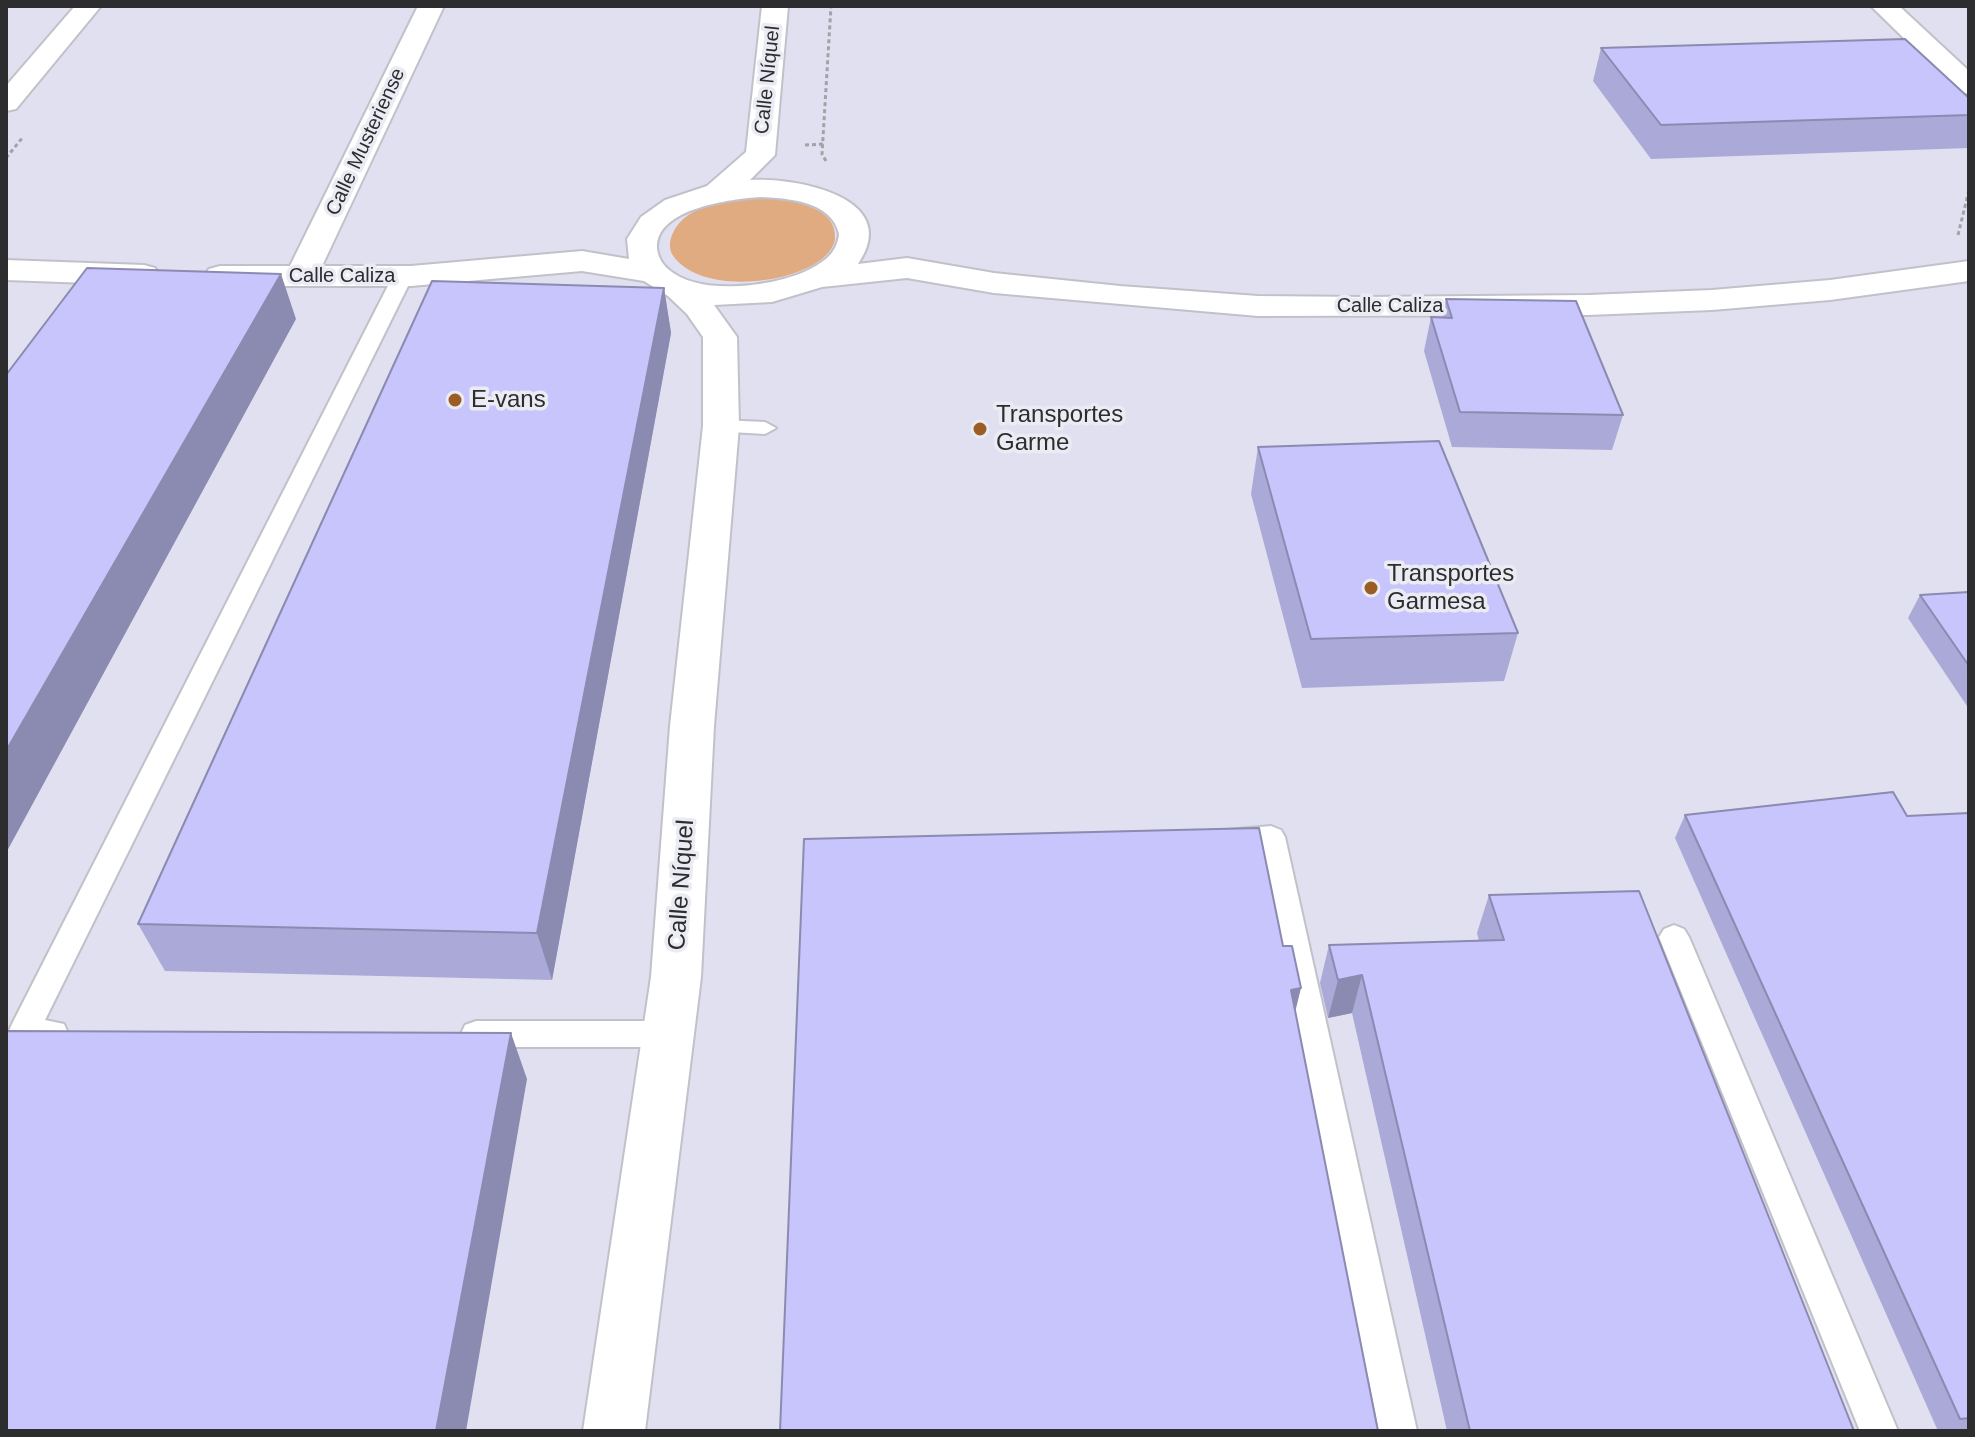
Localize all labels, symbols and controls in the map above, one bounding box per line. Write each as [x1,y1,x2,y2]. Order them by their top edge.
street label: Calle Níquel [750,25,786,135]
street label: Calle Musteriense [321,64,411,220]
street label: Calle Caliza [289,264,395,288]
street label: Calle Caliza [1337,294,1443,318]
place label: E-vans [471,386,546,414]
marker: E-vans [446,391,464,409]
place label: Transportes Garme [996,401,1123,457]
marker: Transportes Garme [971,420,989,438]
place label: Transportes Garmesa [1387,560,1514,616]
marker: Transportes Garmesa [1362,579,1380,597]
street label: Calle Níquel [663,819,701,951]

